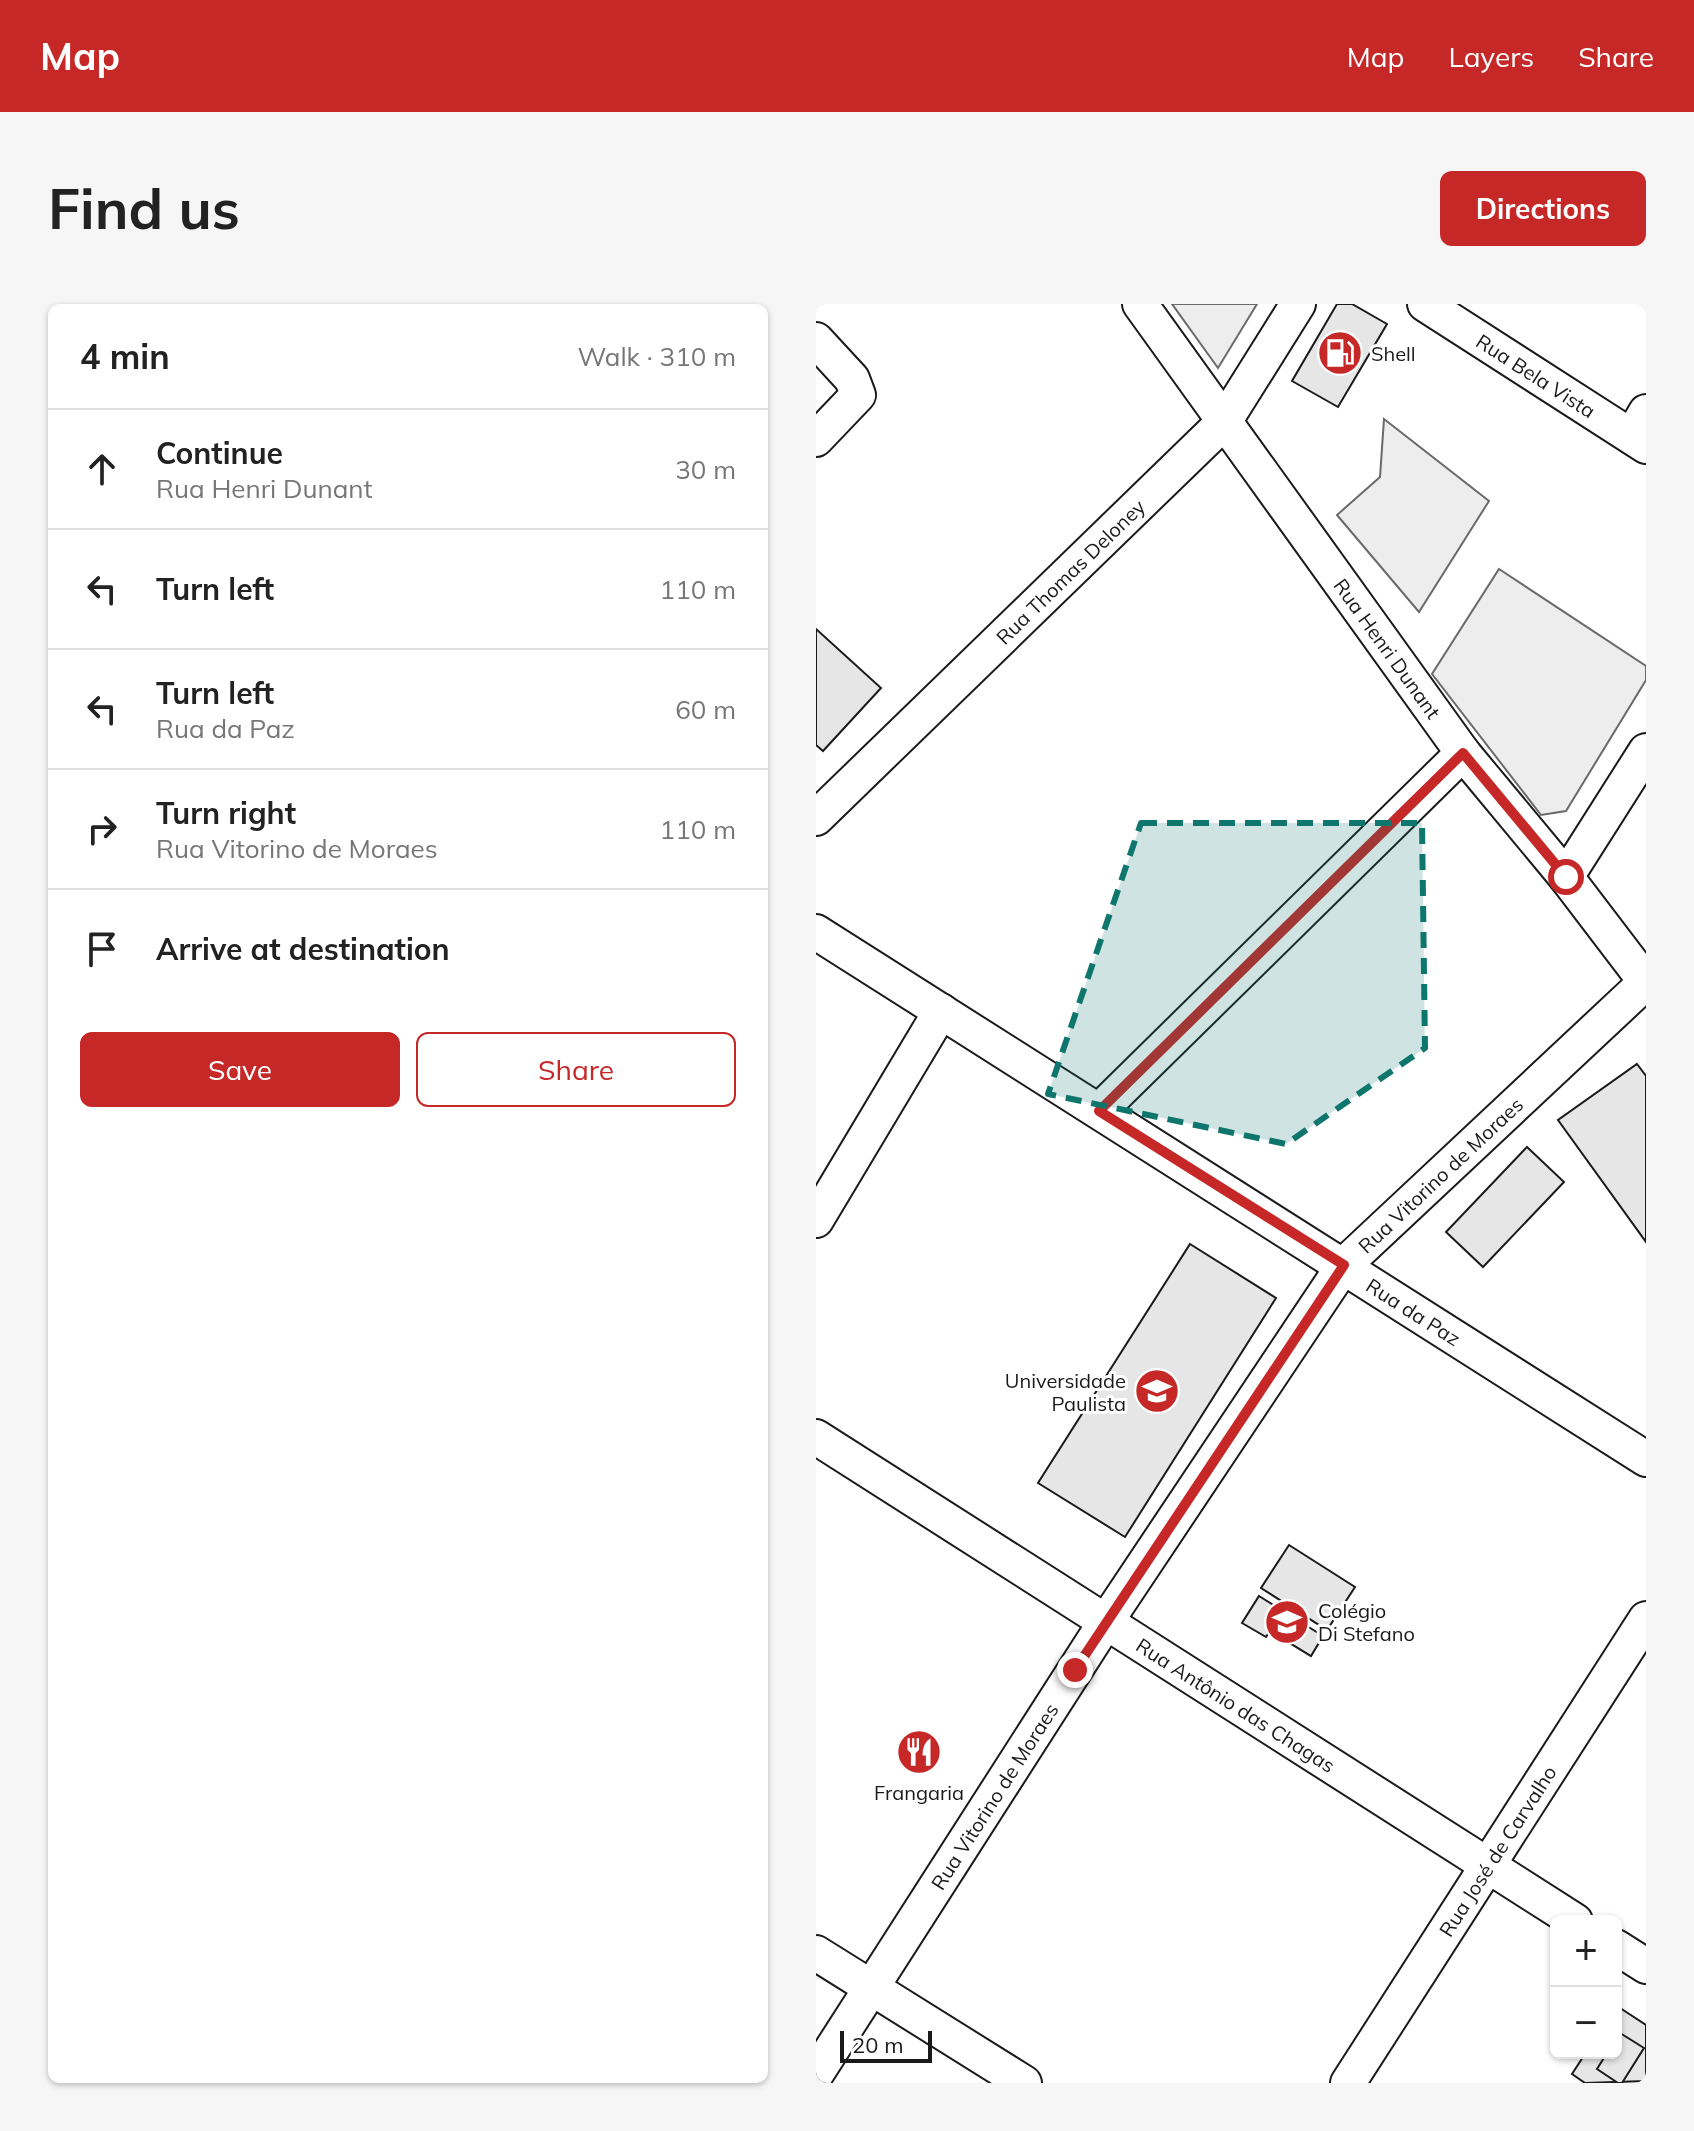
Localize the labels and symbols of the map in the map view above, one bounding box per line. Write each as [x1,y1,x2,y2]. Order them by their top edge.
street label: Rua Bela Vista [1472,328,1600,423]
fuel station icon: Shell [1316,329,1364,377]
place label: Shell [1371,341,1416,366]
street label: Rua Thomas Deloney [990,493,1150,649]
street label: Rua Henri Dunant [1329,573,1446,723]
route start [1548,859,1584,895]
street label: Rua Vitorino de Moraes [1353,1092,1528,1258]
street label: Rua da Paz [1362,1272,1465,1351]
school or university icon: Universidade Paulista [1133,1367,1181,1415]
place label: Universidade Paulista [1005,1368,1126,1416]
school or university icon: Colégio Di Stefano [1263,1598,1311,1646]
place label: Colégio Di Stefano [1318,1598,1415,1646]
street label: Rua Antônio das Chagas [1132,1632,1340,1777]
route end [1057,1652,1093,1688]
street label: Rua Vitorino de Moraes [925,1698,1063,1894]
restaurant icon: Frangaria [895,1728,943,1776]
street label: Rua José de Carvalho [1433,1761,1561,1941]
place label: Frangaria [874,1780,964,1805]
scale bar [840,2027,932,2063]

